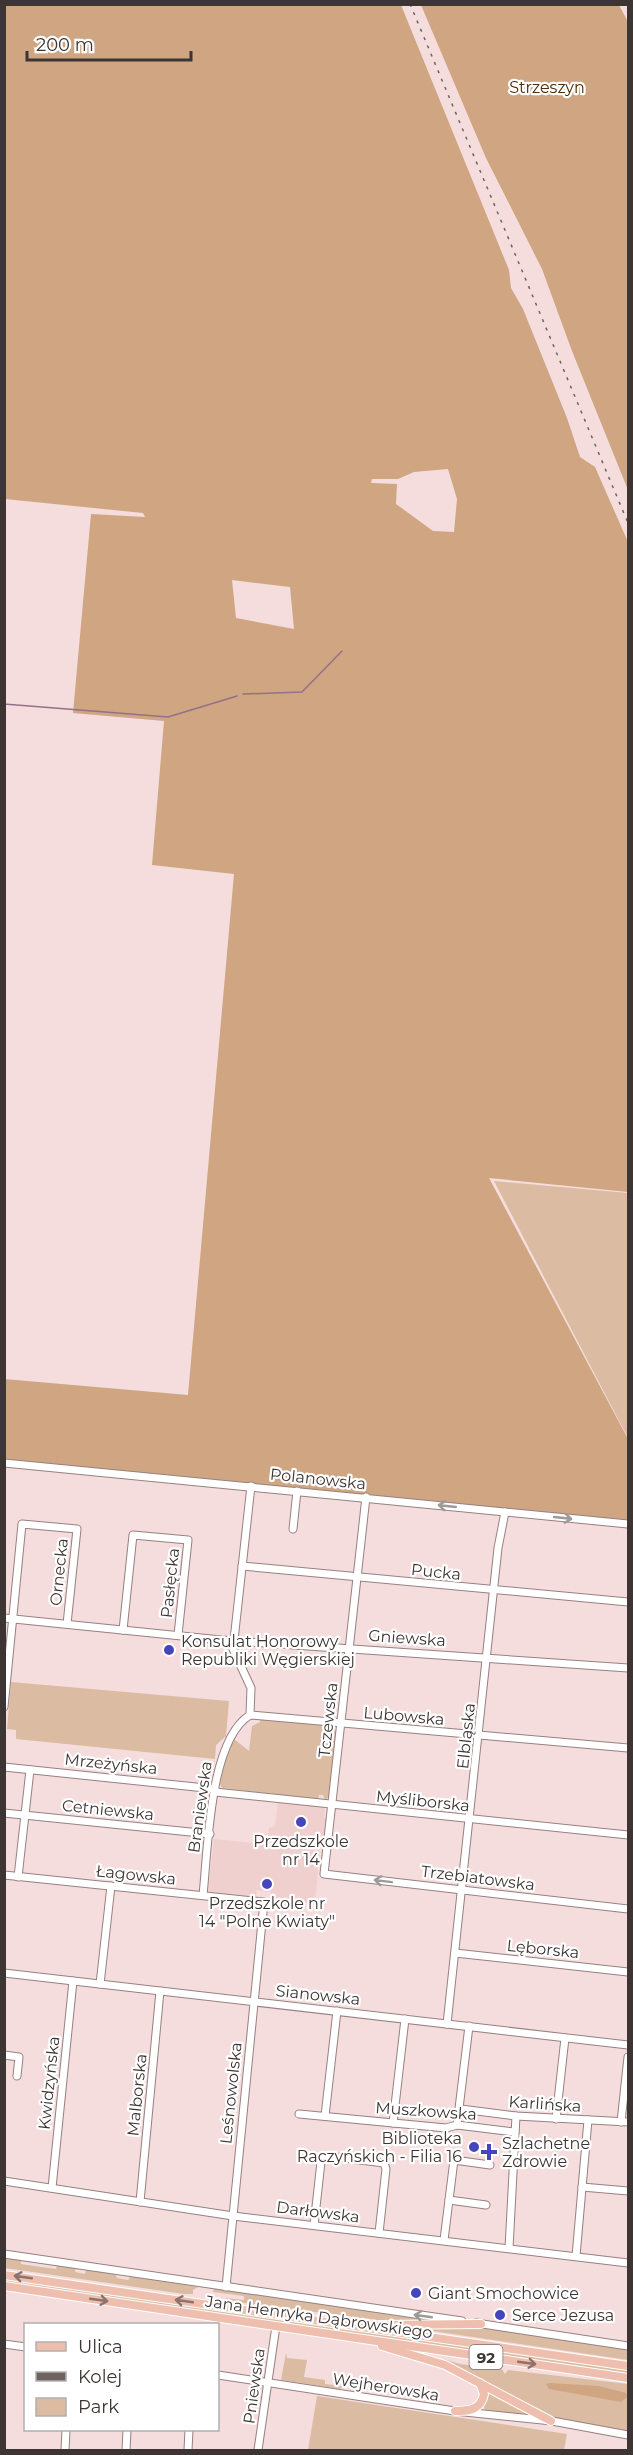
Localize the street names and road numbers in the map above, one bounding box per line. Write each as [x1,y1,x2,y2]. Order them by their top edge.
street label: Polanowska [269,1465,367,1493]
street label: Ornecka [46,1537,72,1607]
street label: Pasłęcka [157,1547,183,1619]
street label: Pucka [410,1560,462,1584]
street label: Gniewska [368,1626,446,1650]
street label: Tczewska [315,1682,341,1758]
street label: Elbląska [453,1702,479,1770]
street label: Lubowska [363,1703,445,1729]
street label: Mrzeżyńska [64,1750,158,1778]
street label: Braniewska [184,1760,216,1854]
street label: Myśliborska [375,1787,471,1815]
street label: Cetniewska [61,1796,155,1824]
street label: Łagowska [95,1861,177,1889]
street label: Trzebiatowska [420,1862,536,1894]
street label: Lęborska [506,1936,580,1962]
street label: Sianowska [275,1981,361,2009]
street label: Kwidzyńska [35,2035,63,2131]
street label: Leśnowolska [216,2041,246,2145]
street label: Malborska [123,2053,151,2137]
street label: Karlińska [508,2092,582,2116]
street label: Muszkowska [375,2098,477,2124]
street label: Darłowska [275,2197,361,2227]
street label: Jana Henryka Dąbrowskiego [203,2292,434,2342]
road number: 92 [470,2345,502,2369]
street label: Pniewska [239,2347,269,2425]
street label: Wejherowska [331,2369,441,2405]

